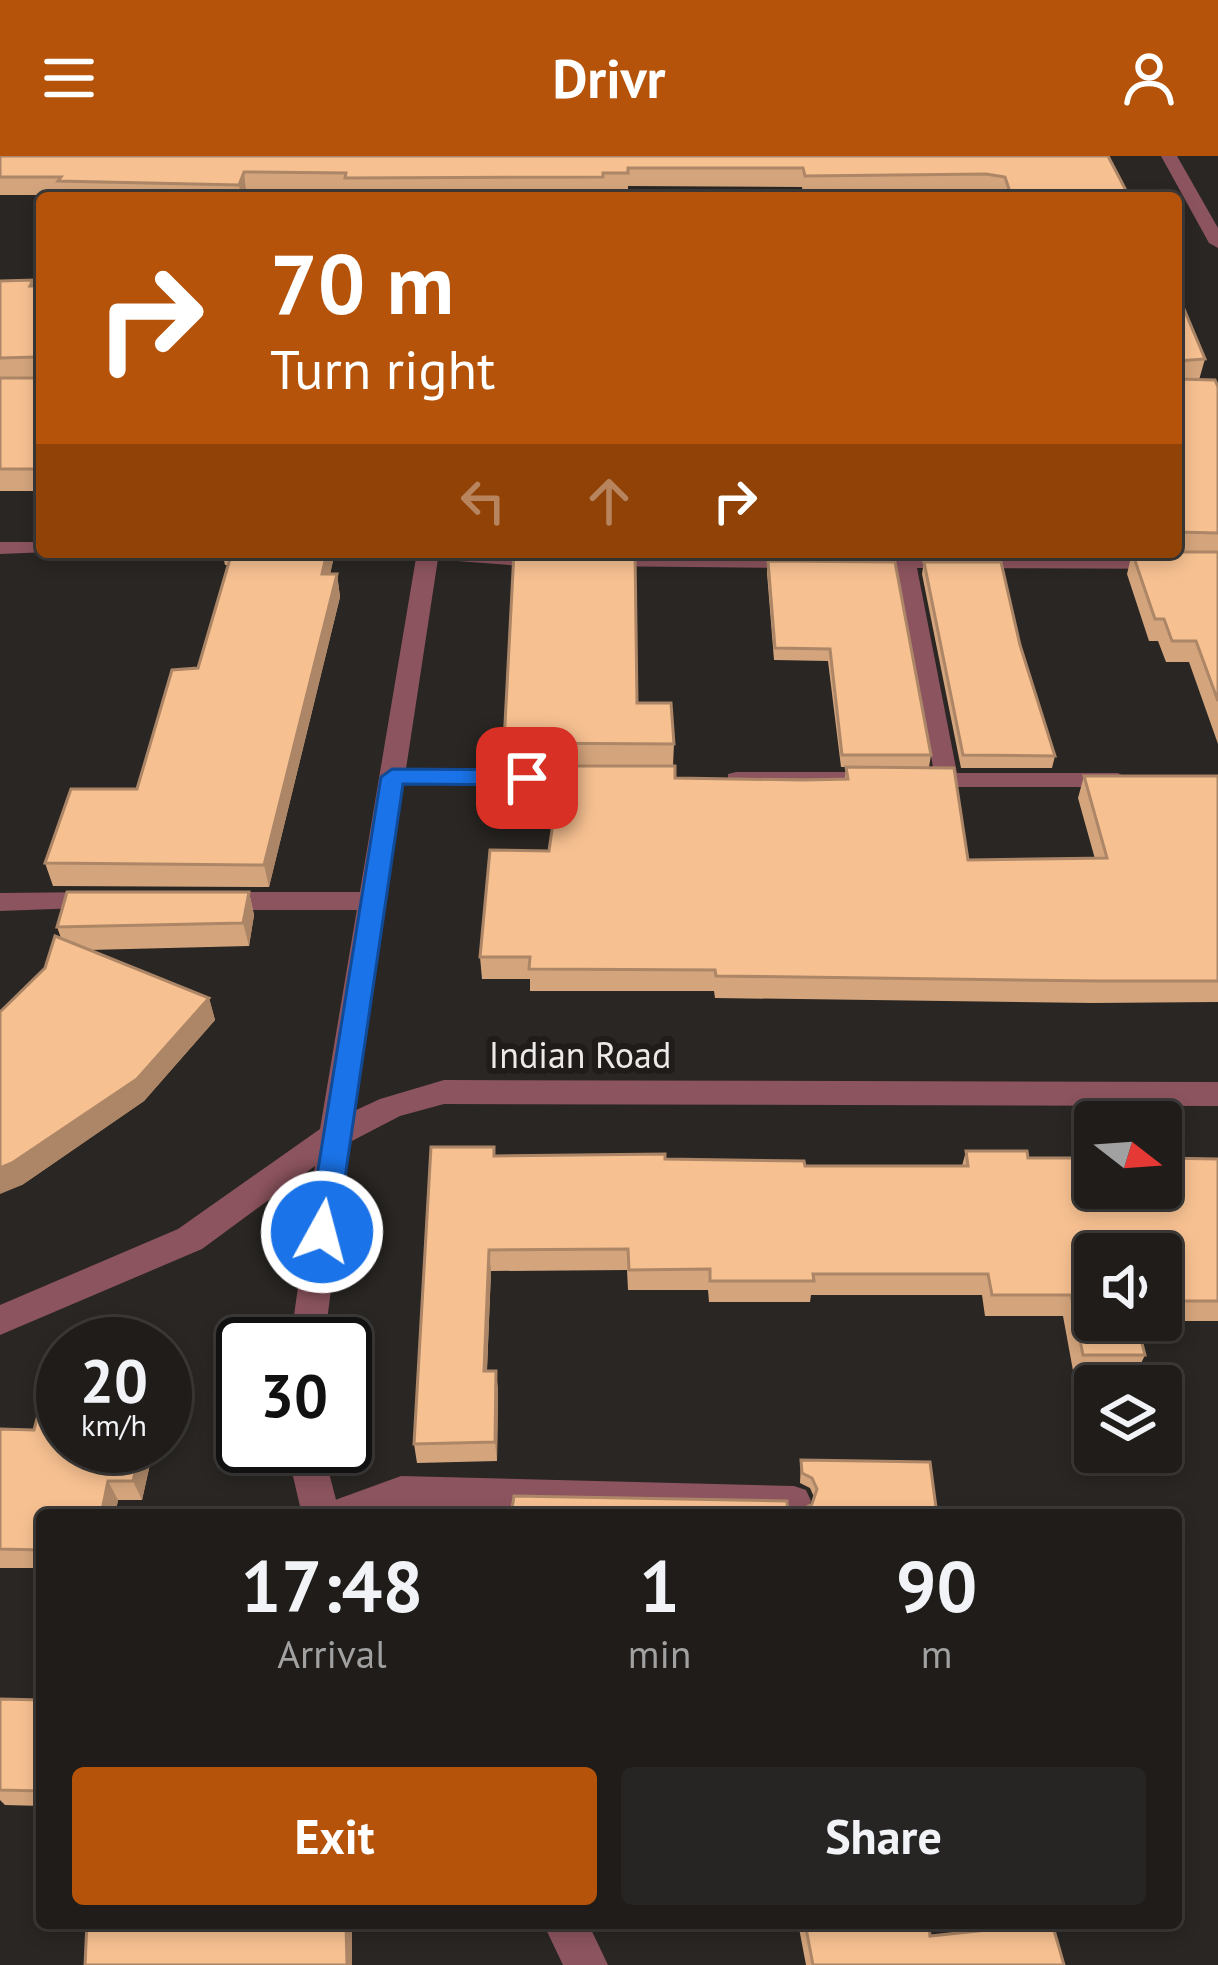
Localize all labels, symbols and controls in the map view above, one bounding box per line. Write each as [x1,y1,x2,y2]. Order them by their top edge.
text: Drivr [552,43,666,113]
icon: menu [36,45,102,111]
icon: person [1116,45,1182,111]
text: 70 m [270,228,454,337]
icon: right [72,240,228,396]
text: Turn right [270,334,495,404]
icon: left [450,468,516,534]
icon: ahead [576,468,642,534]
icon: right [702,468,768,534]
pin [476,727,578,829]
icon: arrive [494,745,560,811]
street label: Indian Road [489,1031,671,1078]
north arrow [1074,1101,1182,1209]
map controls [1074,1101,1182,1473]
position arrow [259,1169,385,1295]
button: sound [1074,1233,1182,1341]
speed limit sign: 30 [216,1317,372,1473]
text: 20 [80,1341,148,1419]
button: layers [1074,1365,1182,1473]
text: km/h [81,1405,147,1444]
text: 17:48 [241,1539,423,1632]
text: 1 [639,1539,680,1632]
text: 90 [896,1539,977,1632]
text: Arrival [277,1628,387,1679]
text: min [628,1628,691,1679]
text: m [921,1628,952,1679]
button: Exit [72,1767,597,1905]
button: Share [621,1767,1146,1905]

